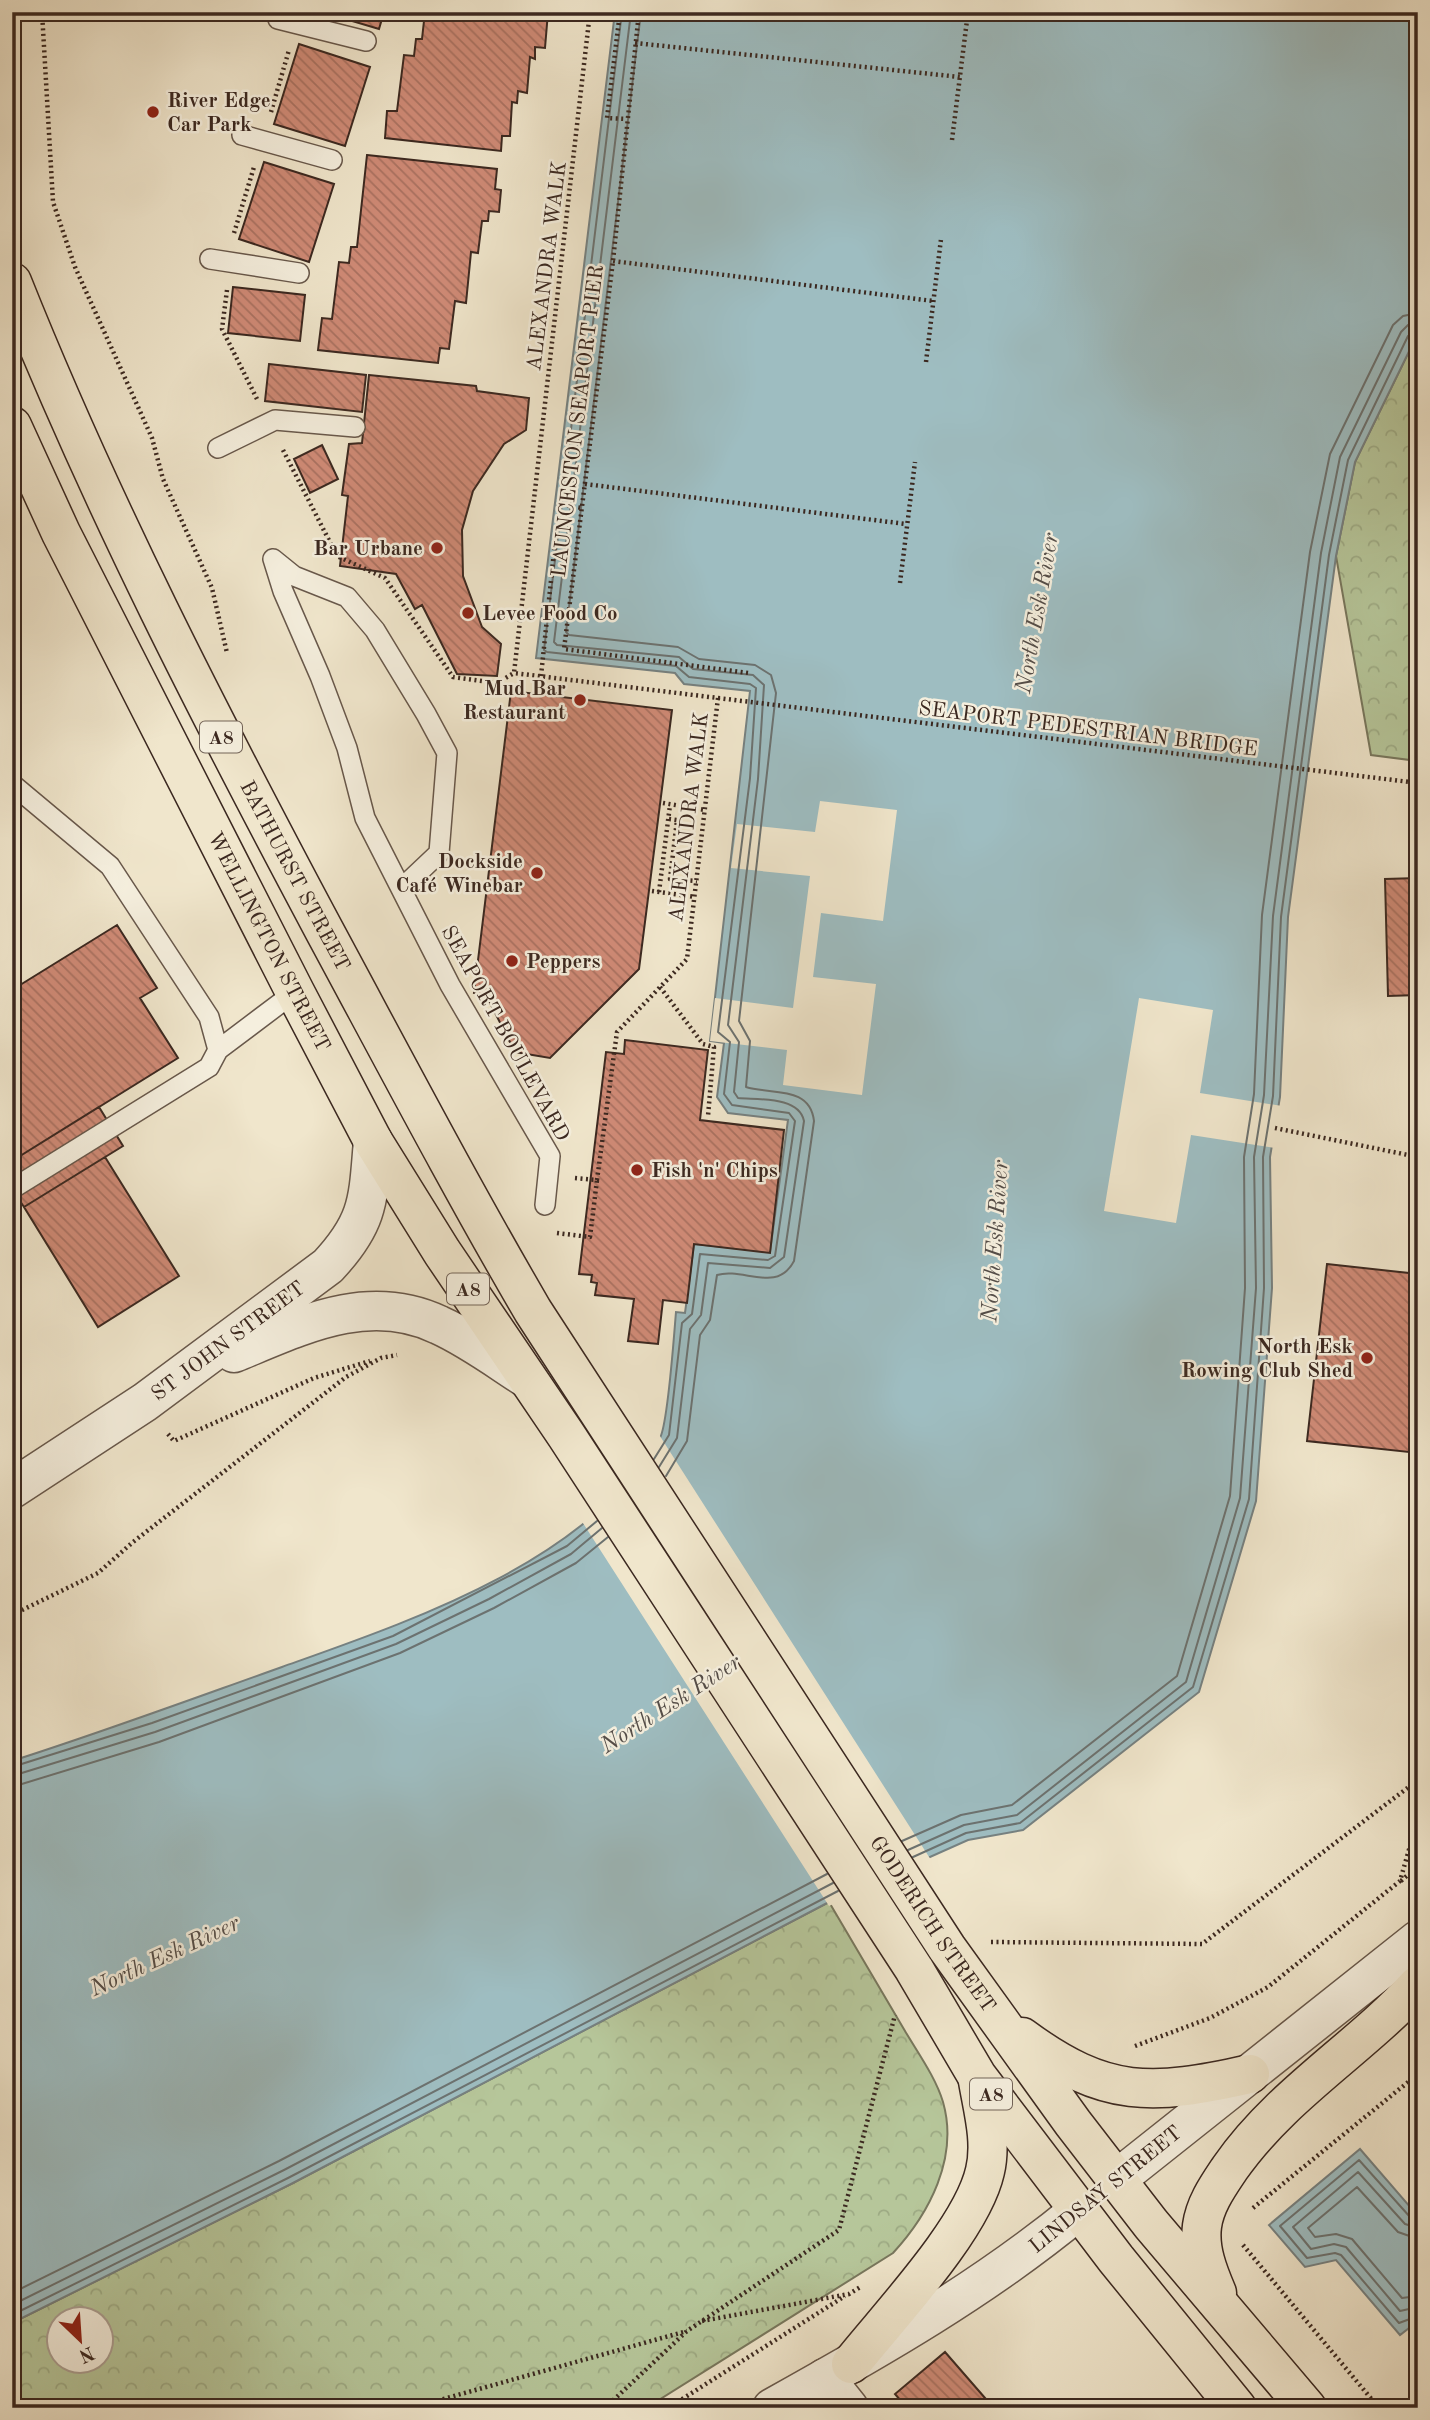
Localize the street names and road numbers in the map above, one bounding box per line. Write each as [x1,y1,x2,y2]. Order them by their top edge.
street label: ALEXANDRA WALK [524,160,571,372]
street label: LAUNCESTON SEAPORT PIER [549,264,608,579]
street label: SEAPORT PEDESTRIAN BRIDGE [917,698,1258,761]
street label: ALEXANDRA WALK [666,711,713,923]
road number: A8 [200,722,242,752]
street label: BATHURST STREET [235,778,353,975]
street label: WELLINGTON STREET [203,829,333,1055]
street label: SEAPORT BOULEVARD [437,923,573,1145]
road number: A8 [447,1274,489,1304]
street label: ST JOHN STREET [148,1278,309,1406]
street label: GODERICH STREET [865,1833,999,2017]
road number: A8 [970,2078,1012,2110]
street label: LINDSAY STREET [1026,2122,1186,2258]

